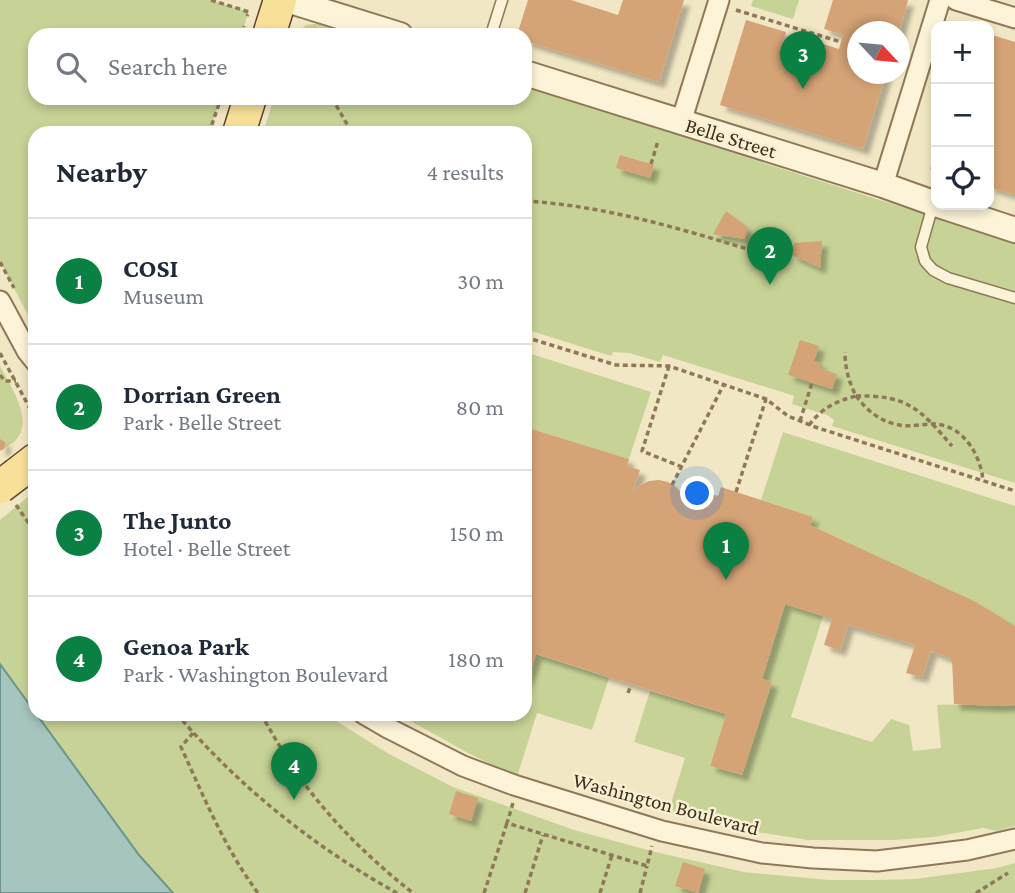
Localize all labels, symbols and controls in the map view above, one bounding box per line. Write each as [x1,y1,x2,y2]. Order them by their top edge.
north arrow [847,21,910,84]
map controls [931,21,994,210]
button: + [931,21,994,84]
search box [28,28,532,105]
pin: 3 [780,31,826,89]
icon: search [52,48,90,86]
text: Search here [108,52,227,81]
button: − [931,84,994,147]
street label: Belle Street [682,113,781,164]
button: locate [931,147,994,210]
text: Nearby [56,155,147,188]
text: 4 results [426,159,504,185]
pin: 2 [747,227,793,285]
text: COSI [123,254,178,283]
text: 1 [75,268,83,294]
text: 30 m [457,268,504,294]
text: Museum [123,283,204,309]
text: Dorrian Green [123,380,281,409]
text: 2 [73,394,85,420]
text: 80 m [456,394,504,420]
text: Park · Belle Street [123,409,281,435]
your location [680,476,714,510]
text: The Junto [123,506,231,535]
text: 3 [73,520,85,546]
text: 150 m [450,520,504,546]
pin: 1 [703,522,749,580]
text: Hotel · Belle Street [123,535,290,561]
text: Genoa Park [123,632,249,661]
text: 4 [73,646,85,672]
text: 180 m [448,646,504,672]
text: Park · Washington Boulevard [123,661,388,687]
pin: 4 [271,742,317,800]
street label: Washington Boulevard [570,768,762,840]

